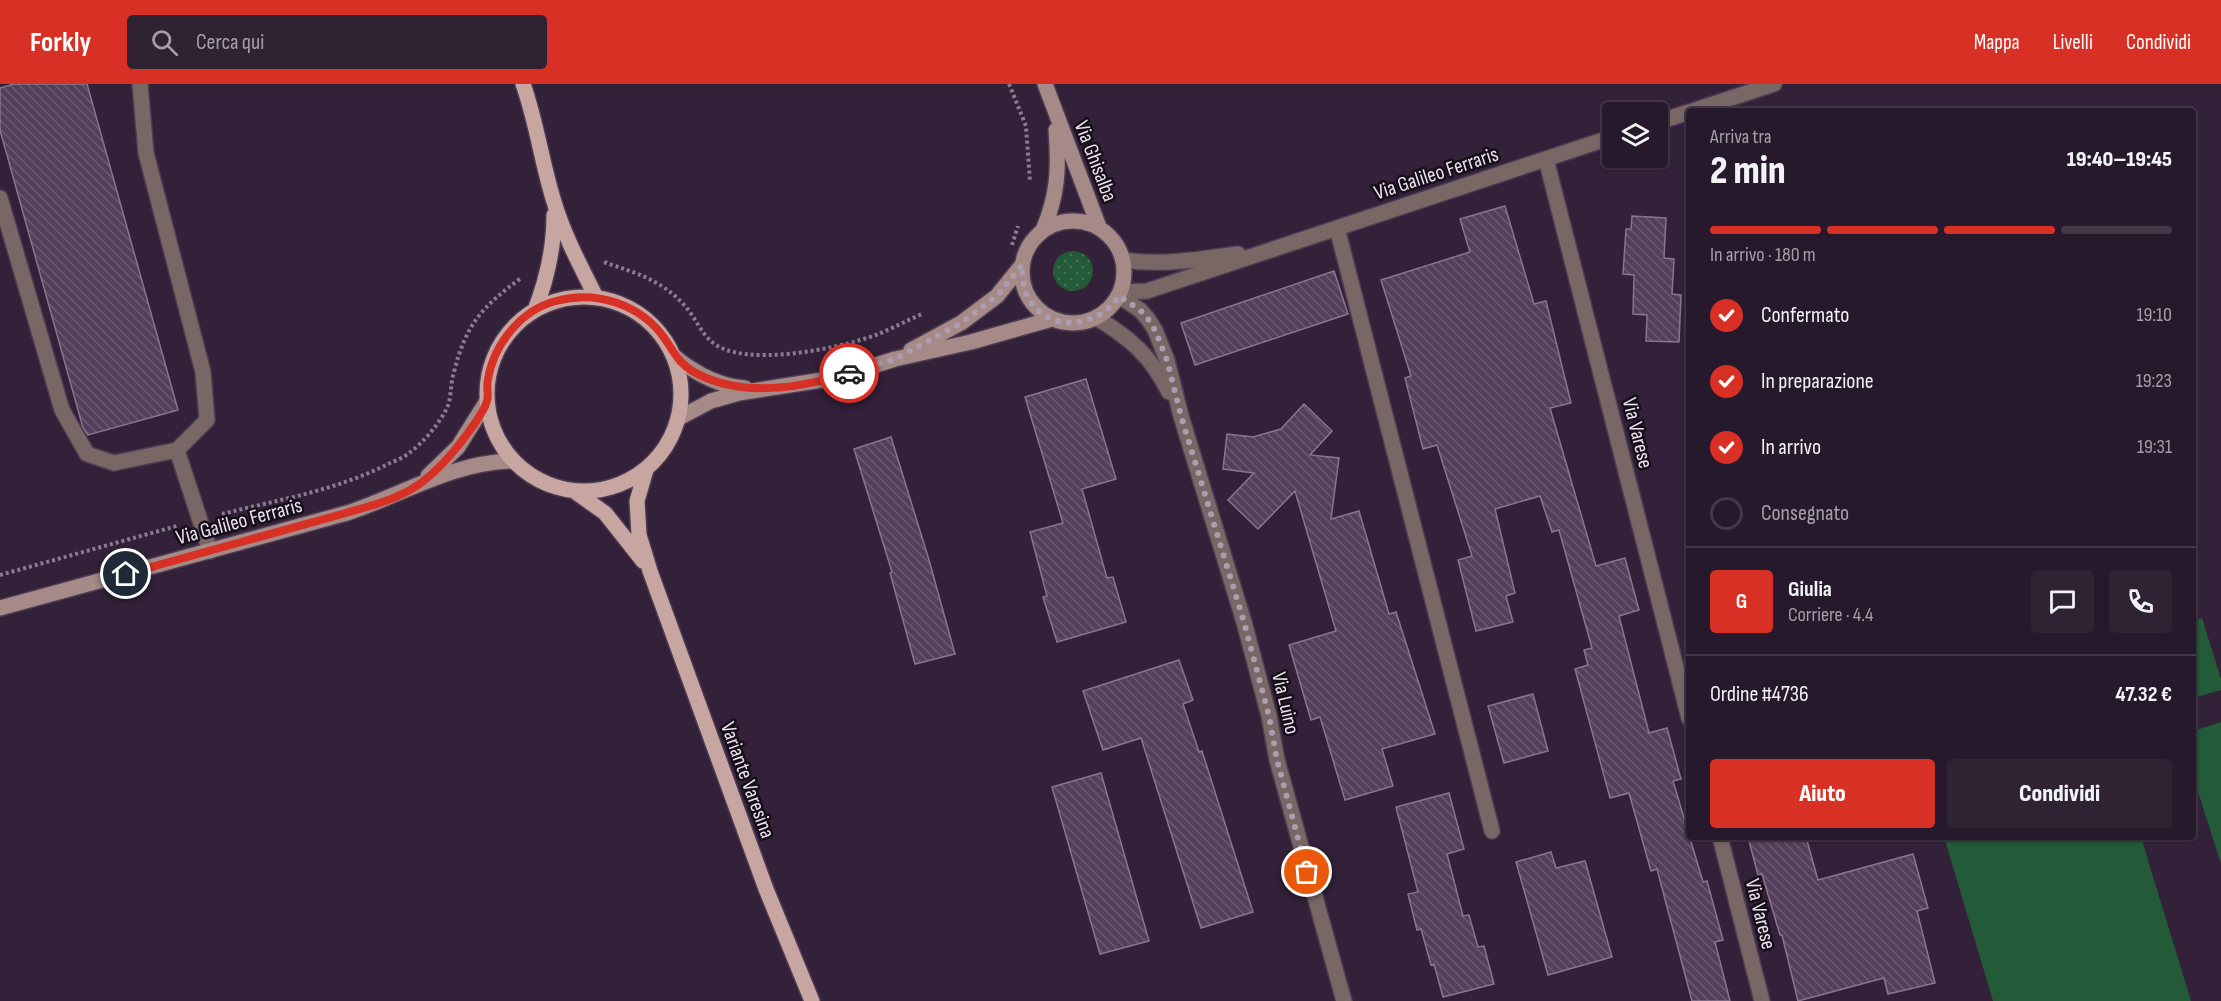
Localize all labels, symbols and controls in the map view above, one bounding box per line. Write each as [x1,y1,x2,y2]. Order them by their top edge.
search box [127,15,547,69]
text: Forkly [30,26,91,59]
icon: search [148,26,181,59]
text: Cerca qui [196,29,264,56]
text: Mappa [1974,30,2020,55]
text: Livelli [2053,30,2093,55]
text: Condividi [2126,30,2191,55]
map controls [1602,102,1668,168]
button: layers [1602,102,1668,168]
street label: Via Ghisalba [1069,117,1122,205]
text: Arriva tra [1710,125,1772,149]
street label: Via Galileo Ferraris [1371,142,1501,205]
text: 19:40–19:45 [2067,146,2172,173]
text: 2 min [1710,148,1786,195]
text: In arrivo · 180 m [1710,243,1816,267]
icon: check [1710,299,1743,332]
text: Confermato [1761,302,1849,329]
text: 19:10 [2136,303,2172,327]
courier [819,343,879,403]
icon: car [833,357,866,390]
icon: check [1710,365,1743,398]
text: In preparazione [1761,368,1874,395]
text: 19:23 [2136,369,2172,393]
street label: Via Varese [1617,395,1658,471]
icon: check [1710,431,1743,464]
text: In arrivo [1761,434,1821,461]
text: 19:31 [2137,435,2172,459]
street label: Via Galileo Ferraris [173,493,305,550]
text: Consegnato [1761,500,1849,527]
pin [100,548,151,599]
icon: home [109,557,142,590]
button: chat [2031,570,2094,633]
button: phone [2109,570,2172,633]
text: Giulia [1788,576,1832,603]
text: G [1736,588,1747,615]
text: Corriere · 4.4 [1788,603,1873,627]
street label: Via Luino [1266,670,1305,737]
text: Ordine #4736 [1710,681,1809,708]
text: 47.32 € [2115,681,2172,708]
street label: Variante Varesina [715,719,780,842]
button: Aiuto [1710,759,1935,828]
button: Condividi [1947,759,2172,828]
pin [1281,846,1332,897]
icon: bag [1290,855,1323,888]
street label: Via Varese [1740,876,1781,952]

